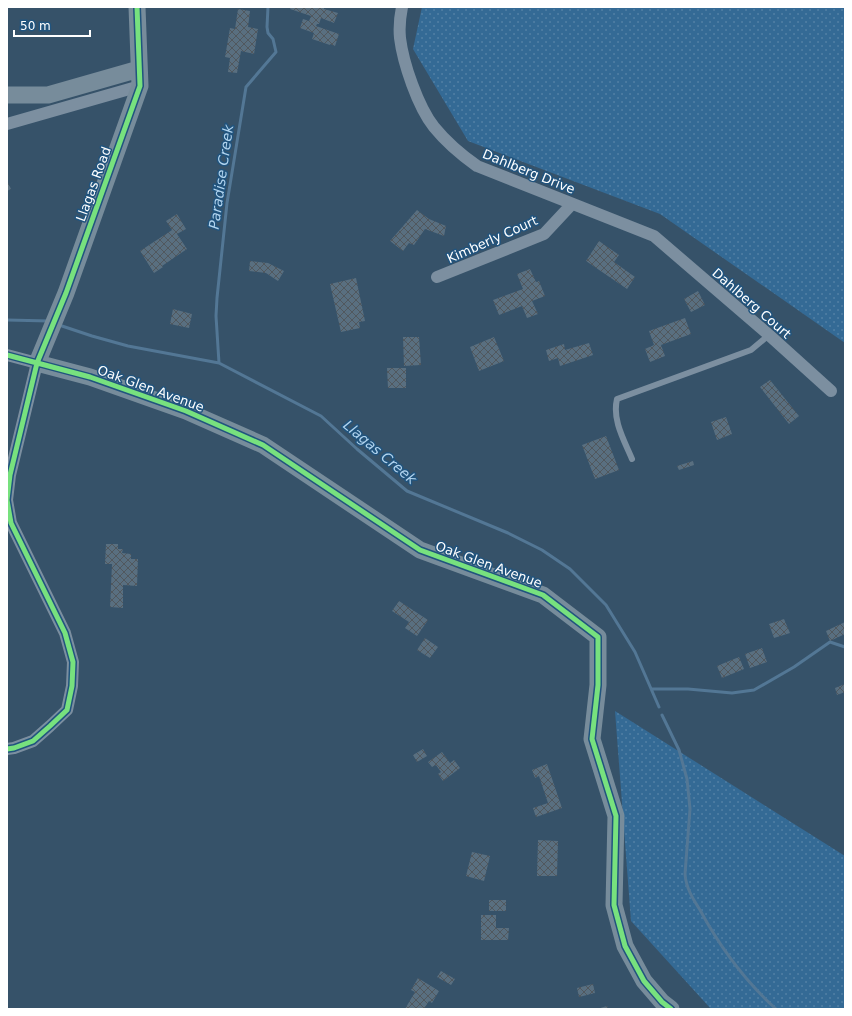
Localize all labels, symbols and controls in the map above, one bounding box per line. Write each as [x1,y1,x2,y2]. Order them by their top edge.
scale bar [14,12,90,38]
text: 50 m [20,19,51,33]
water label: Paradise Creek [206,123,236,230]
street label: Llagas Road [73,145,114,224]
street label: Dahlberg Drive [480,146,577,197]
street label: Kimberly Court [445,213,540,266]
street label: Dahlberg Court [709,265,794,342]
street label: Oak Glen Avenue [96,362,206,415]
water label: Llagas Creek [340,417,420,488]
street label: Oak Glen Avenue [434,538,544,591]

